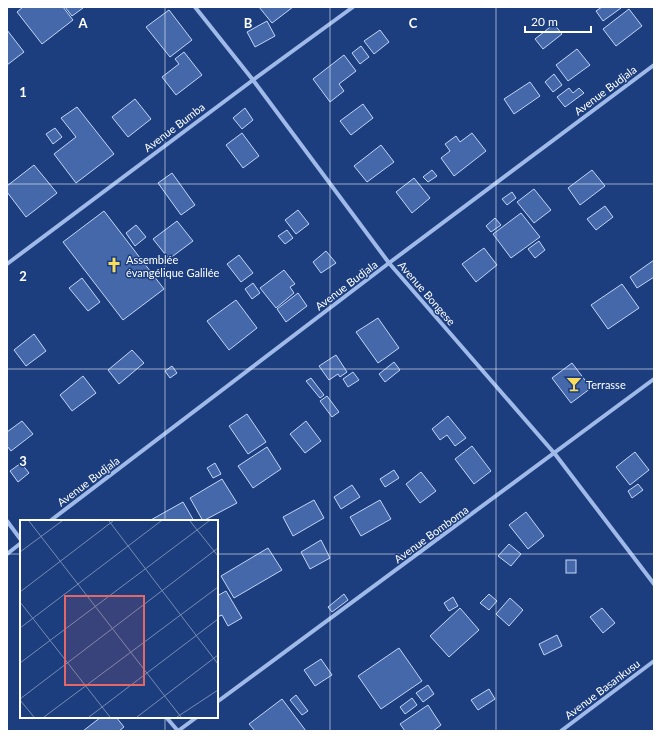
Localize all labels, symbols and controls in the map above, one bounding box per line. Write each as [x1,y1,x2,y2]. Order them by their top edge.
scale bar [525,8,591,34]
text: 20 m [531,14,558,29]
text: A [77,15,88,31]
text: B [244,15,253,31]
text: C [409,15,418,31]
street label: Avenue Budjala [571,62,639,118]
text: 1 [19,84,27,100]
street label: Avenue Bumba [141,100,207,154]
place label: Assemblée évangélique Galilée [126,253,220,279]
church icon: Assemblée évangélique Galilée [105,256,123,274]
street label: Avenue Budjala [312,257,380,313]
street label: Avenue Bongese [396,258,458,328]
text: 2 [19,268,27,284]
bar icon: Terrasse [565,375,583,393]
place label: Terrasse [586,378,626,391]
text: 3 [19,453,27,469]
street label: Avenue Budjala [54,453,122,509]
street label: Avenue Bomboma [391,503,471,565]
inset map [20,520,218,718]
street label: Avenue Basankusu [562,657,642,721]

